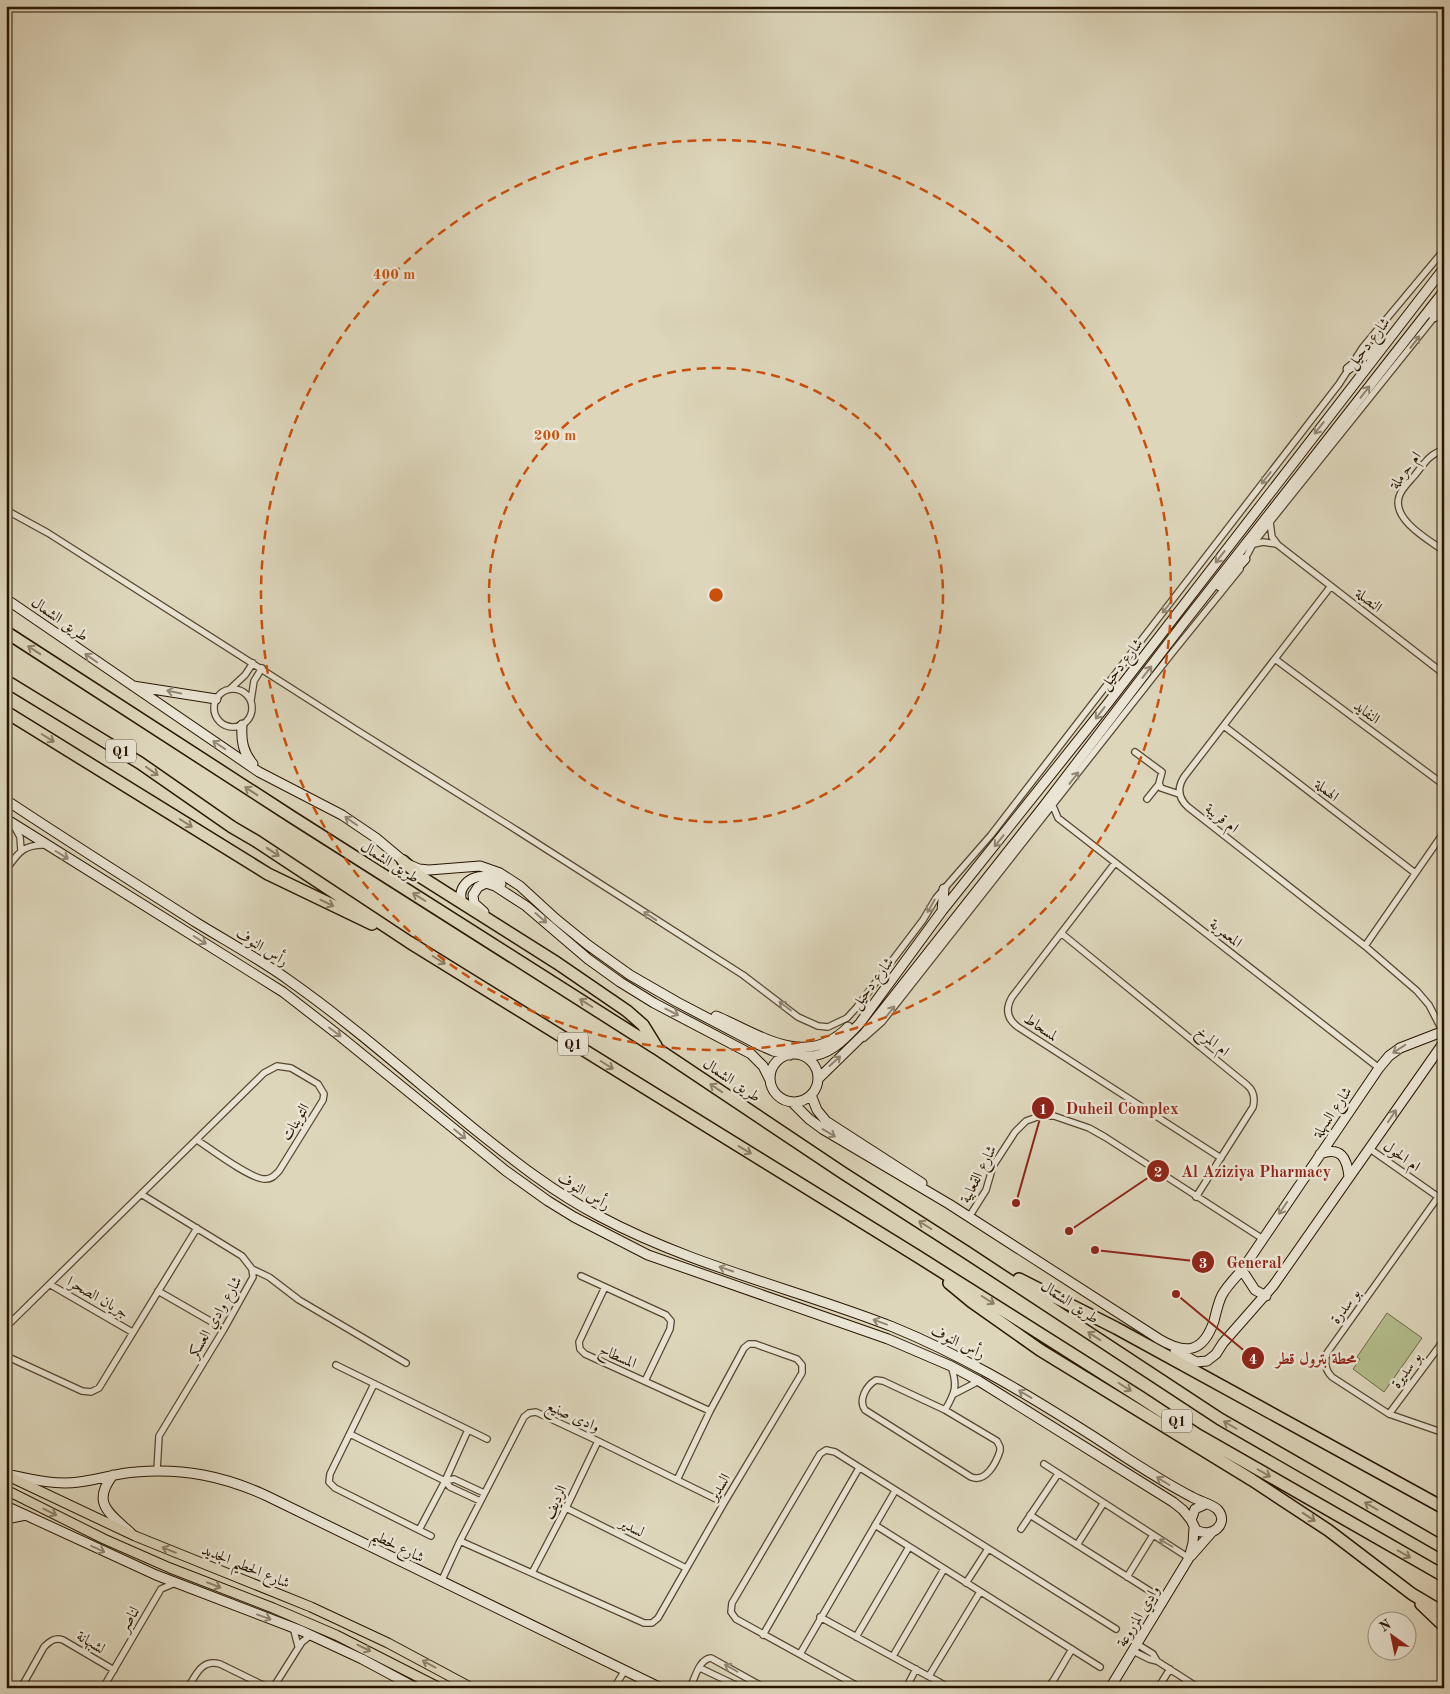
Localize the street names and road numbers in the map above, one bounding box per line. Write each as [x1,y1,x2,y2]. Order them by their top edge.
street label: شارع دحيل [1345,316,1397,375]
street label: ام حرملة [1387,450,1428,495]
street label: النصلة [1351,586,1384,616]
street label: طريق الشمال [27,595,90,646]
street label: شارع دحيل [1098,637,1150,696]
street label: النفايد [1350,699,1382,728]
road number: Q1 [106,739,136,762]
street label: الهملة [1310,777,1341,805]
street label: ام قريبة [1199,802,1241,840]
street label: طريق الشمال [357,840,421,888]
street label: المعمرية [1205,917,1244,952]
street label: رأس النوف [233,922,292,970]
street label: شارع دحيل [849,955,900,1015]
street label: لمسحاط [1021,1012,1060,1045]
street label: ام المرخ [1190,1024,1231,1063]
road number: Q1 [558,1032,588,1056]
street label: طريق الشمال [699,1057,762,1107]
street label: شارع السهلة [1310,1085,1359,1144]
street label: التوينات [279,1102,314,1144]
street label: ام الحول [1378,1139,1422,1178]
street label: شارع القعابية [958,1143,1004,1208]
street label: رأس النوف [554,1167,615,1214]
street label: شارع وادي العسكر [185,1274,249,1365]
street label: جريان الصحرا [63,1275,131,1323]
street label: طريق الشمال [1037,1279,1101,1328]
street label: بو سدرة [1329,1286,1364,1327]
street label: رأس النوف [928,1319,989,1363]
street label: المسطاح [595,1343,638,1376]
street label: بو سديرة [1389,1350,1425,1392]
street label: وادى صنيع [541,1399,601,1440]
road number: Q1 [1162,1410,1192,1432]
street label: السدير [705,1472,734,1506]
street label: الرديف [541,1483,571,1522]
street label: لسدير [615,1515,646,1541]
street label: شارع لحطيم [366,1528,426,1572]
street label: شارع الحطيم الجديد [197,1543,292,1597]
street label: وادي المزروعة [1115,1583,1166,1652]
street label: لناصر [116,1605,144,1637]
street label: لشبهانة [73,1629,107,1658]

